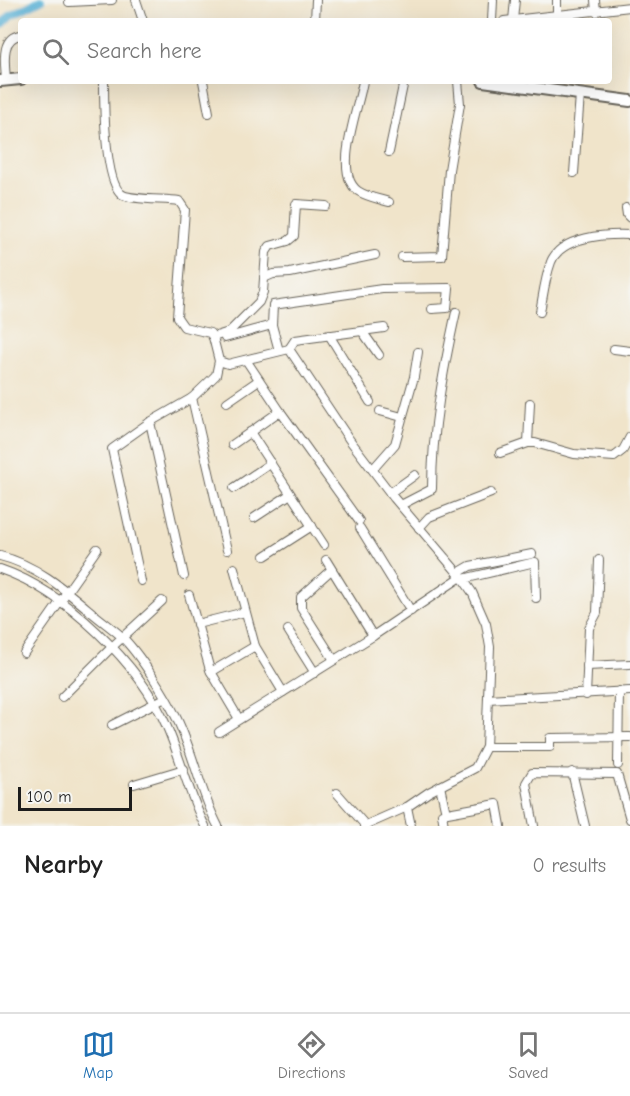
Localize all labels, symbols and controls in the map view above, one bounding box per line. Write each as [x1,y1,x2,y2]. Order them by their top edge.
search box [18,18,612,84]
icon: search [39,35,72,68]
text: Search here [87,38,202,64]
scale bar [18,784,132,812]
text: 100 m [27,788,71,806]
text: Nearby [24,850,103,880]
text: 0 results [533,854,606,877]
tab: Map [82,1028,115,1082]
tab: Directions [278,1028,345,1082]
tab: Saved [508,1028,548,1082]

